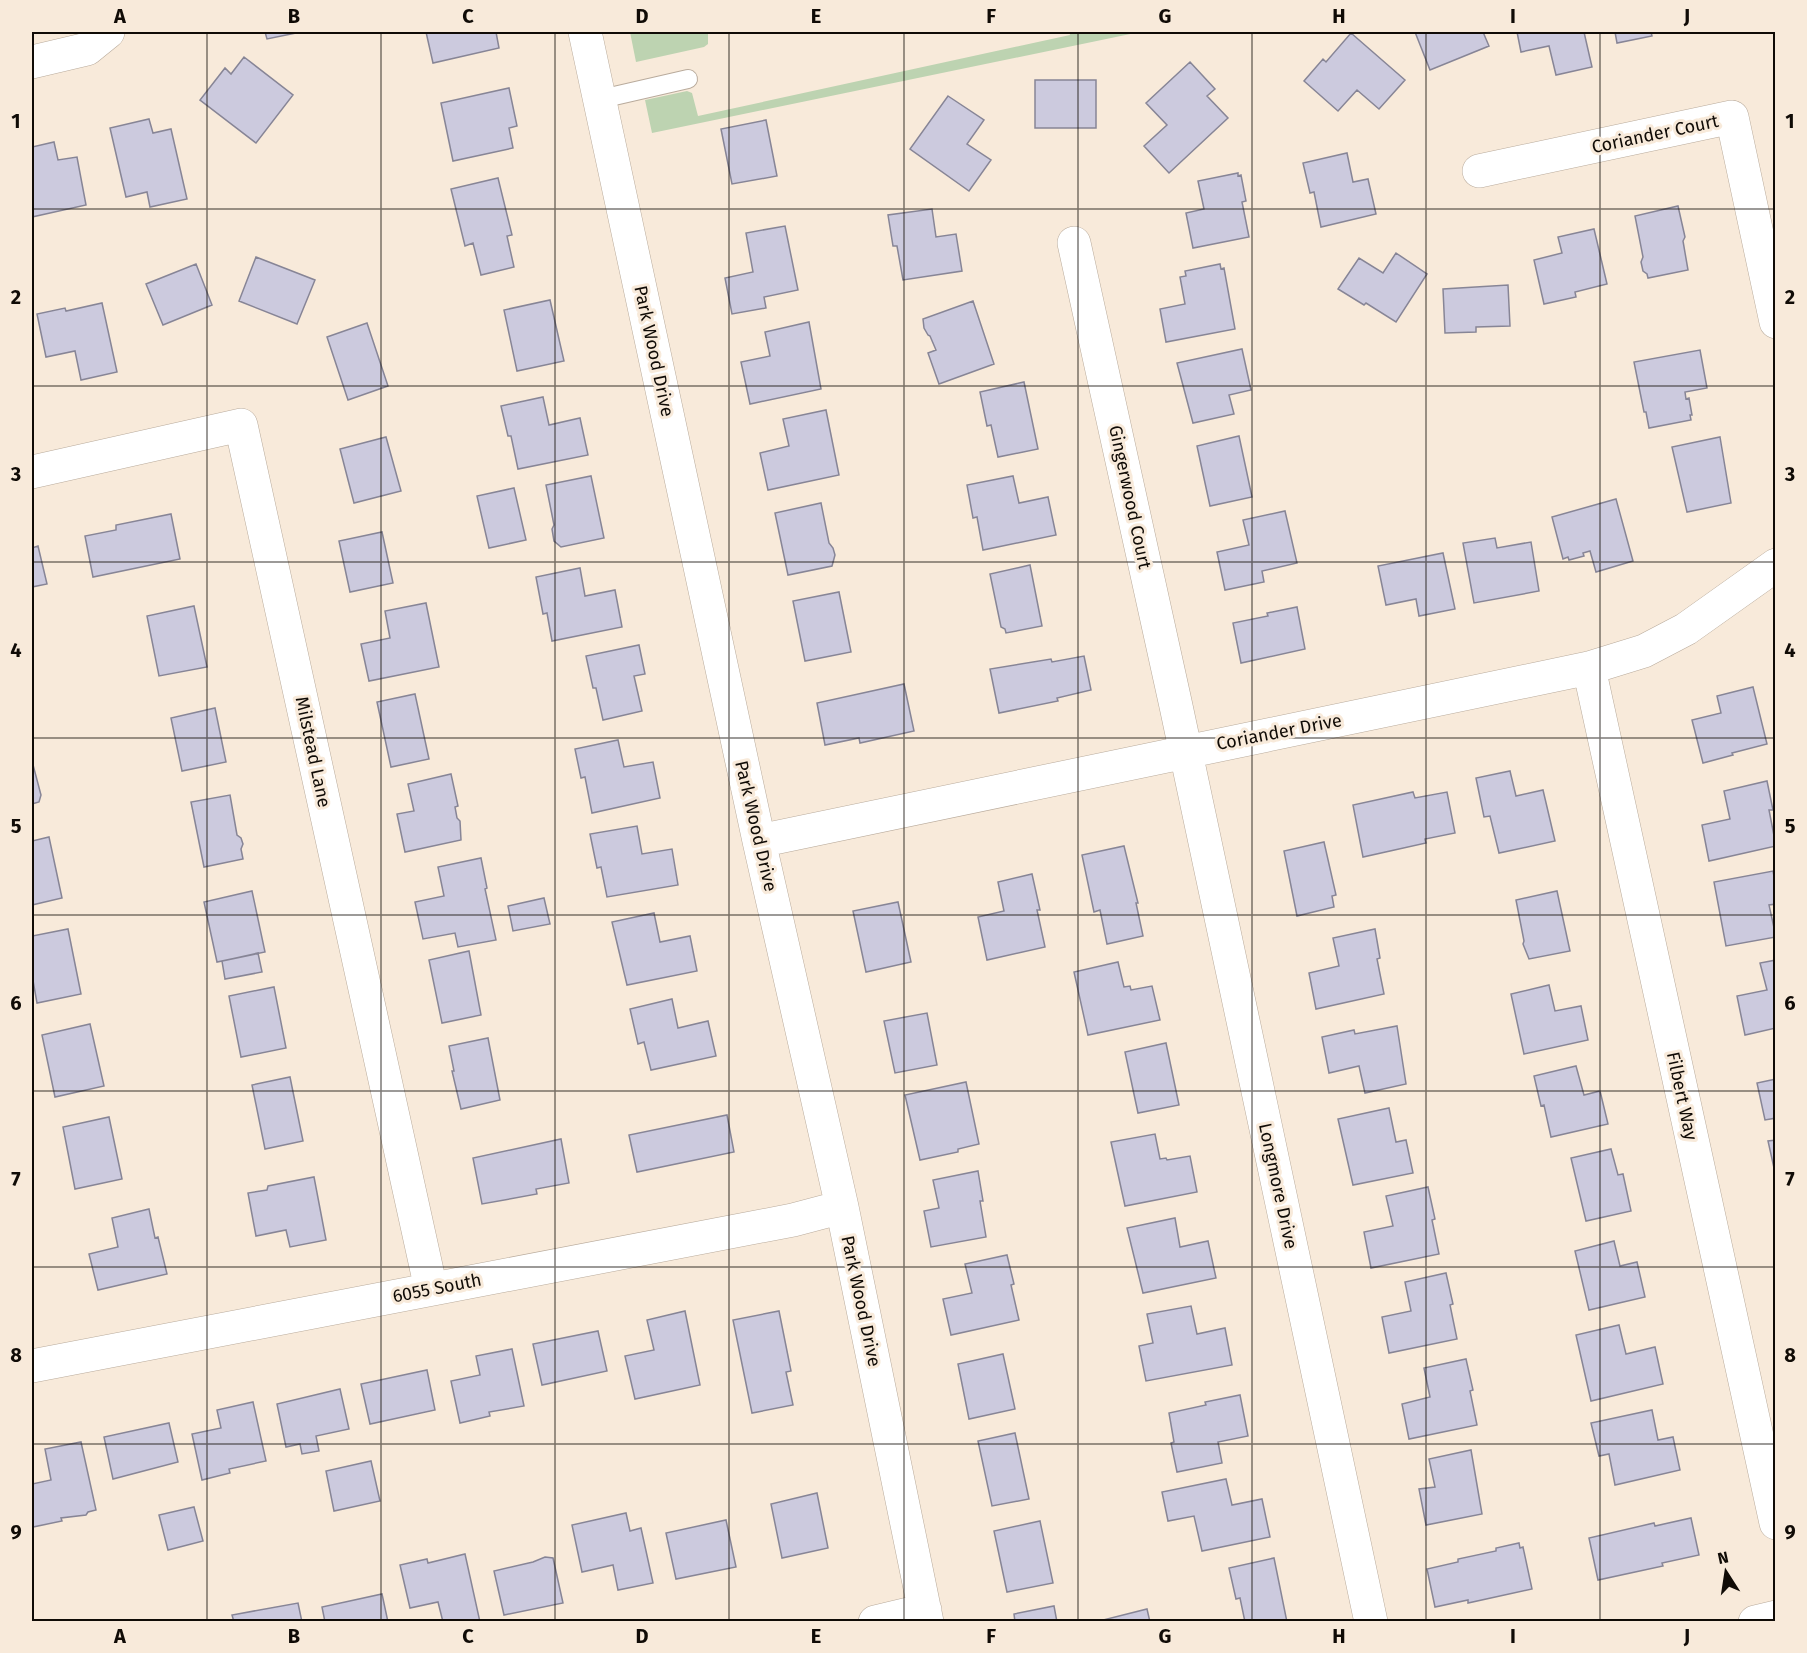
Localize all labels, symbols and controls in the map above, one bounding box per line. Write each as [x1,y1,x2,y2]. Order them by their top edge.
text: A [113,4,127,28]
text: B [288,4,300,28]
text: C [462,4,474,28]
text: D [635,4,649,28]
text: E [811,4,821,28]
text: F [986,4,996,28]
text: G [1159,4,1171,28]
text: H [1332,4,1346,28]
text: I [1510,4,1516,28]
text: J [1683,4,1690,28]
text: 1 [11,109,21,133]
text: 1 [1785,109,1795,133]
street label: Coriander Court [1590,110,1721,158]
street label: Park Wood Drive [629,283,679,419]
text: 2 [11,285,21,309]
text: 2 [1785,285,1795,309]
street label: Gingerwood Court [1104,423,1156,571]
text: 3 [10,462,21,486]
text: 3 [1784,462,1795,486]
text: 4 [10,638,22,662]
text: 4 [1784,638,1796,662]
street label: Milstead Lane [291,695,335,809]
street label: Coriander Drive [1215,709,1343,755]
street label: Park Wood Drive [730,758,782,894]
text: 5 [11,814,22,838]
text: 5 [1785,814,1796,838]
text: 6 [10,991,22,1015]
text: 6 [1784,991,1796,1015]
street label: Filbert Way [1662,1050,1702,1142]
street label: Longmore Drive [1254,1121,1302,1251]
text: 7 [11,1167,21,1191]
text: 7 [1785,1167,1795,1191]
street label: Park Wood Drive [836,1233,886,1369]
street label: 6055 South [391,1269,483,1307]
text: 8 [10,1343,22,1367]
text: 8 [1784,1343,1796,1367]
text: 9 [10,1520,22,1544]
text: 9 [1784,1520,1796,1544]
north arrow [1696,1542,1756,1602]
text: N [1716,1547,1730,1568]
text: A [113,1624,127,1648]
text: B [288,1624,300,1648]
text: C [462,1624,474,1648]
text: D [635,1624,649,1648]
text: E [811,1624,821,1648]
text: F [986,1624,996,1648]
text: G [1159,1624,1171,1648]
text: H [1332,1624,1346,1648]
text: I [1510,1624,1516,1648]
text: J [1683,1624,1690,1648]

